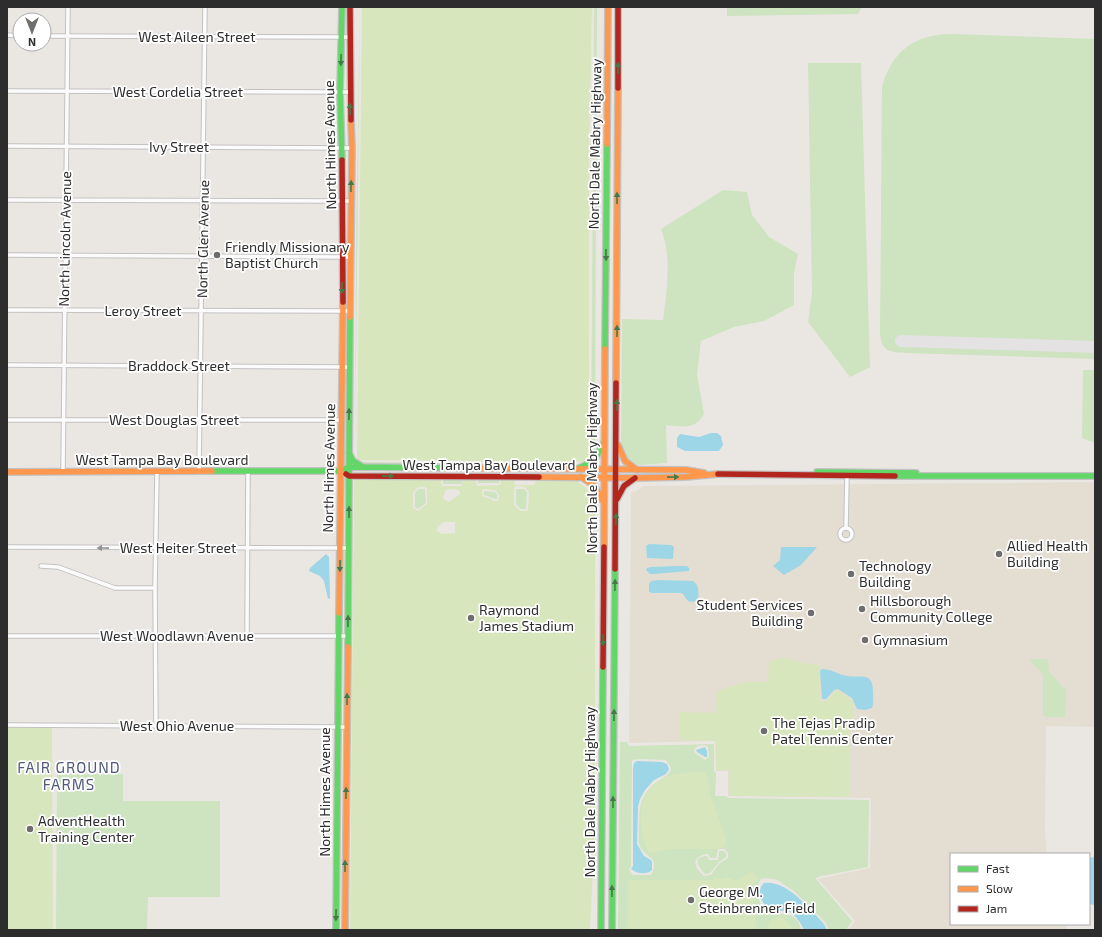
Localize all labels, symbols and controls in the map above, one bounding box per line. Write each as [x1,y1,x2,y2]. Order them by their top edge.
north arrow [12,12,52,52]
street label: West Aileen Street [138,28,256,45]
text: N [28,36,36,49]
one-way arrow [338,54,344,67]
street label: North Dale Mabry Highway [585,58,605,230]
one-way arrow [615,61,621,74]
street label: North Himes Avenue [320,80,339,210]
street label: West Cordelia Street [113,83,243,100]
one-way arrow [347,103,354,115]
street label: Ivy Street [149,138,209,155]
street label: North Lincoln Avenue [55,171,74,307]
one-way arrow [348,179,354,192]
street label: North Glen Avenue [193,180,212,298]
one-way arrow [614,191,620,204]
place label: Friendly Missionary Baptist Church [225,238,350,271]
one-way arrow [602,249,609,261]
marker: Friendly Missionary Baptist Church [212,250,222,260]
one-way arrow [339,282,345,295]
street label: Leroy Street [104,302,182,319]
one-way arrow [614,324,620,337]
street label: Braddock Street [128,357,230,374]
street label: North Dale Mabry Highway [583,382,600,553]
one-way arrow [614,398,620,411]
street label: North Himes Avenue [319,403,338,533]
one-way arrow [346,407,352,420]
street label: West Douglas Street [109,411,239,428]
street label: West Tampa Bay Boulevard [76,451,248,468]
street label: West Tampa Bay Boulevard [403,456,575,473]
one-way arrow [382,473,394,480]
one-way arrow [667,474,680,480]
one-way arrow [345,506,352,518]
one-way arrow [613,512,619,525]
place label: Allied Health Building [1007,537,1088,570]
street label: West Heiter Street [120,539,236,556]
one-way arrow [97,544,109,551]
marker: Allied Health Building [994,549,1004,559]
place label: Technology Building [859,557,932,590]
one-way arrow [336,560,343,572]
marker: Technology Building [846,569,856,579]
one-way arrow [612,578,618,591]
place label: Hillsborough Community College [870,592,993,625]
place label: Student Services Building [697,596,803,629]
place label: Raymond James Stadium [479,601,574,634]
marker: Hillsborough Community College [857,604,867,614]
marker: Student Services Building [806,608,816,618]
marker: Raymond James Stadium [466,613,476,623]
one-way arrow [345,614,351,627]
street label: West Woodlawn Avenue [100,627,254,644]
place label: Gymnasium [873,631,948,648]
one-way arrow [600,634,606,647]
marker: Gymnasium [860,635,870,645]
one-way arrow [344,692,350,705]
street label: North Dale Mabry Highway [581,706,598,877]
one-way arrow [611,708,617,721]
place label: The Tejas Pradip Patel Tennis Center [772,714,894,747]
street label: West Ohio Avenue [120,717,234,734]
marker: The Tejas Pradip Patel Tennis Center [759,726,769,736]
street label: North Himes Avenue [316,727,333,857]
district label: FAIR GROUND FARMS [17,758,121,793]
one-way arrow [343,786,349,799]
one-way arrow [610,795,616,808]
place label: AdventHealth Training Center [38,812,135,845]
marker: AdventHealth Training Center [25,824,35,834]
legend [950,853,1090,925]
one-way arrow [342,859,348,872]
text: Fast [986,861,1010,875]
text: Slow [986,881,1013,895]
place label: George M. Steinbrenner Field [699,883,815,916]
one-way arrow [609,884,615,897]
marker: George M. Steinbrenner Field [686,895,696,905]
text: Jam [986,901,1007,915]
one-way arrow [333,909,339,922]

